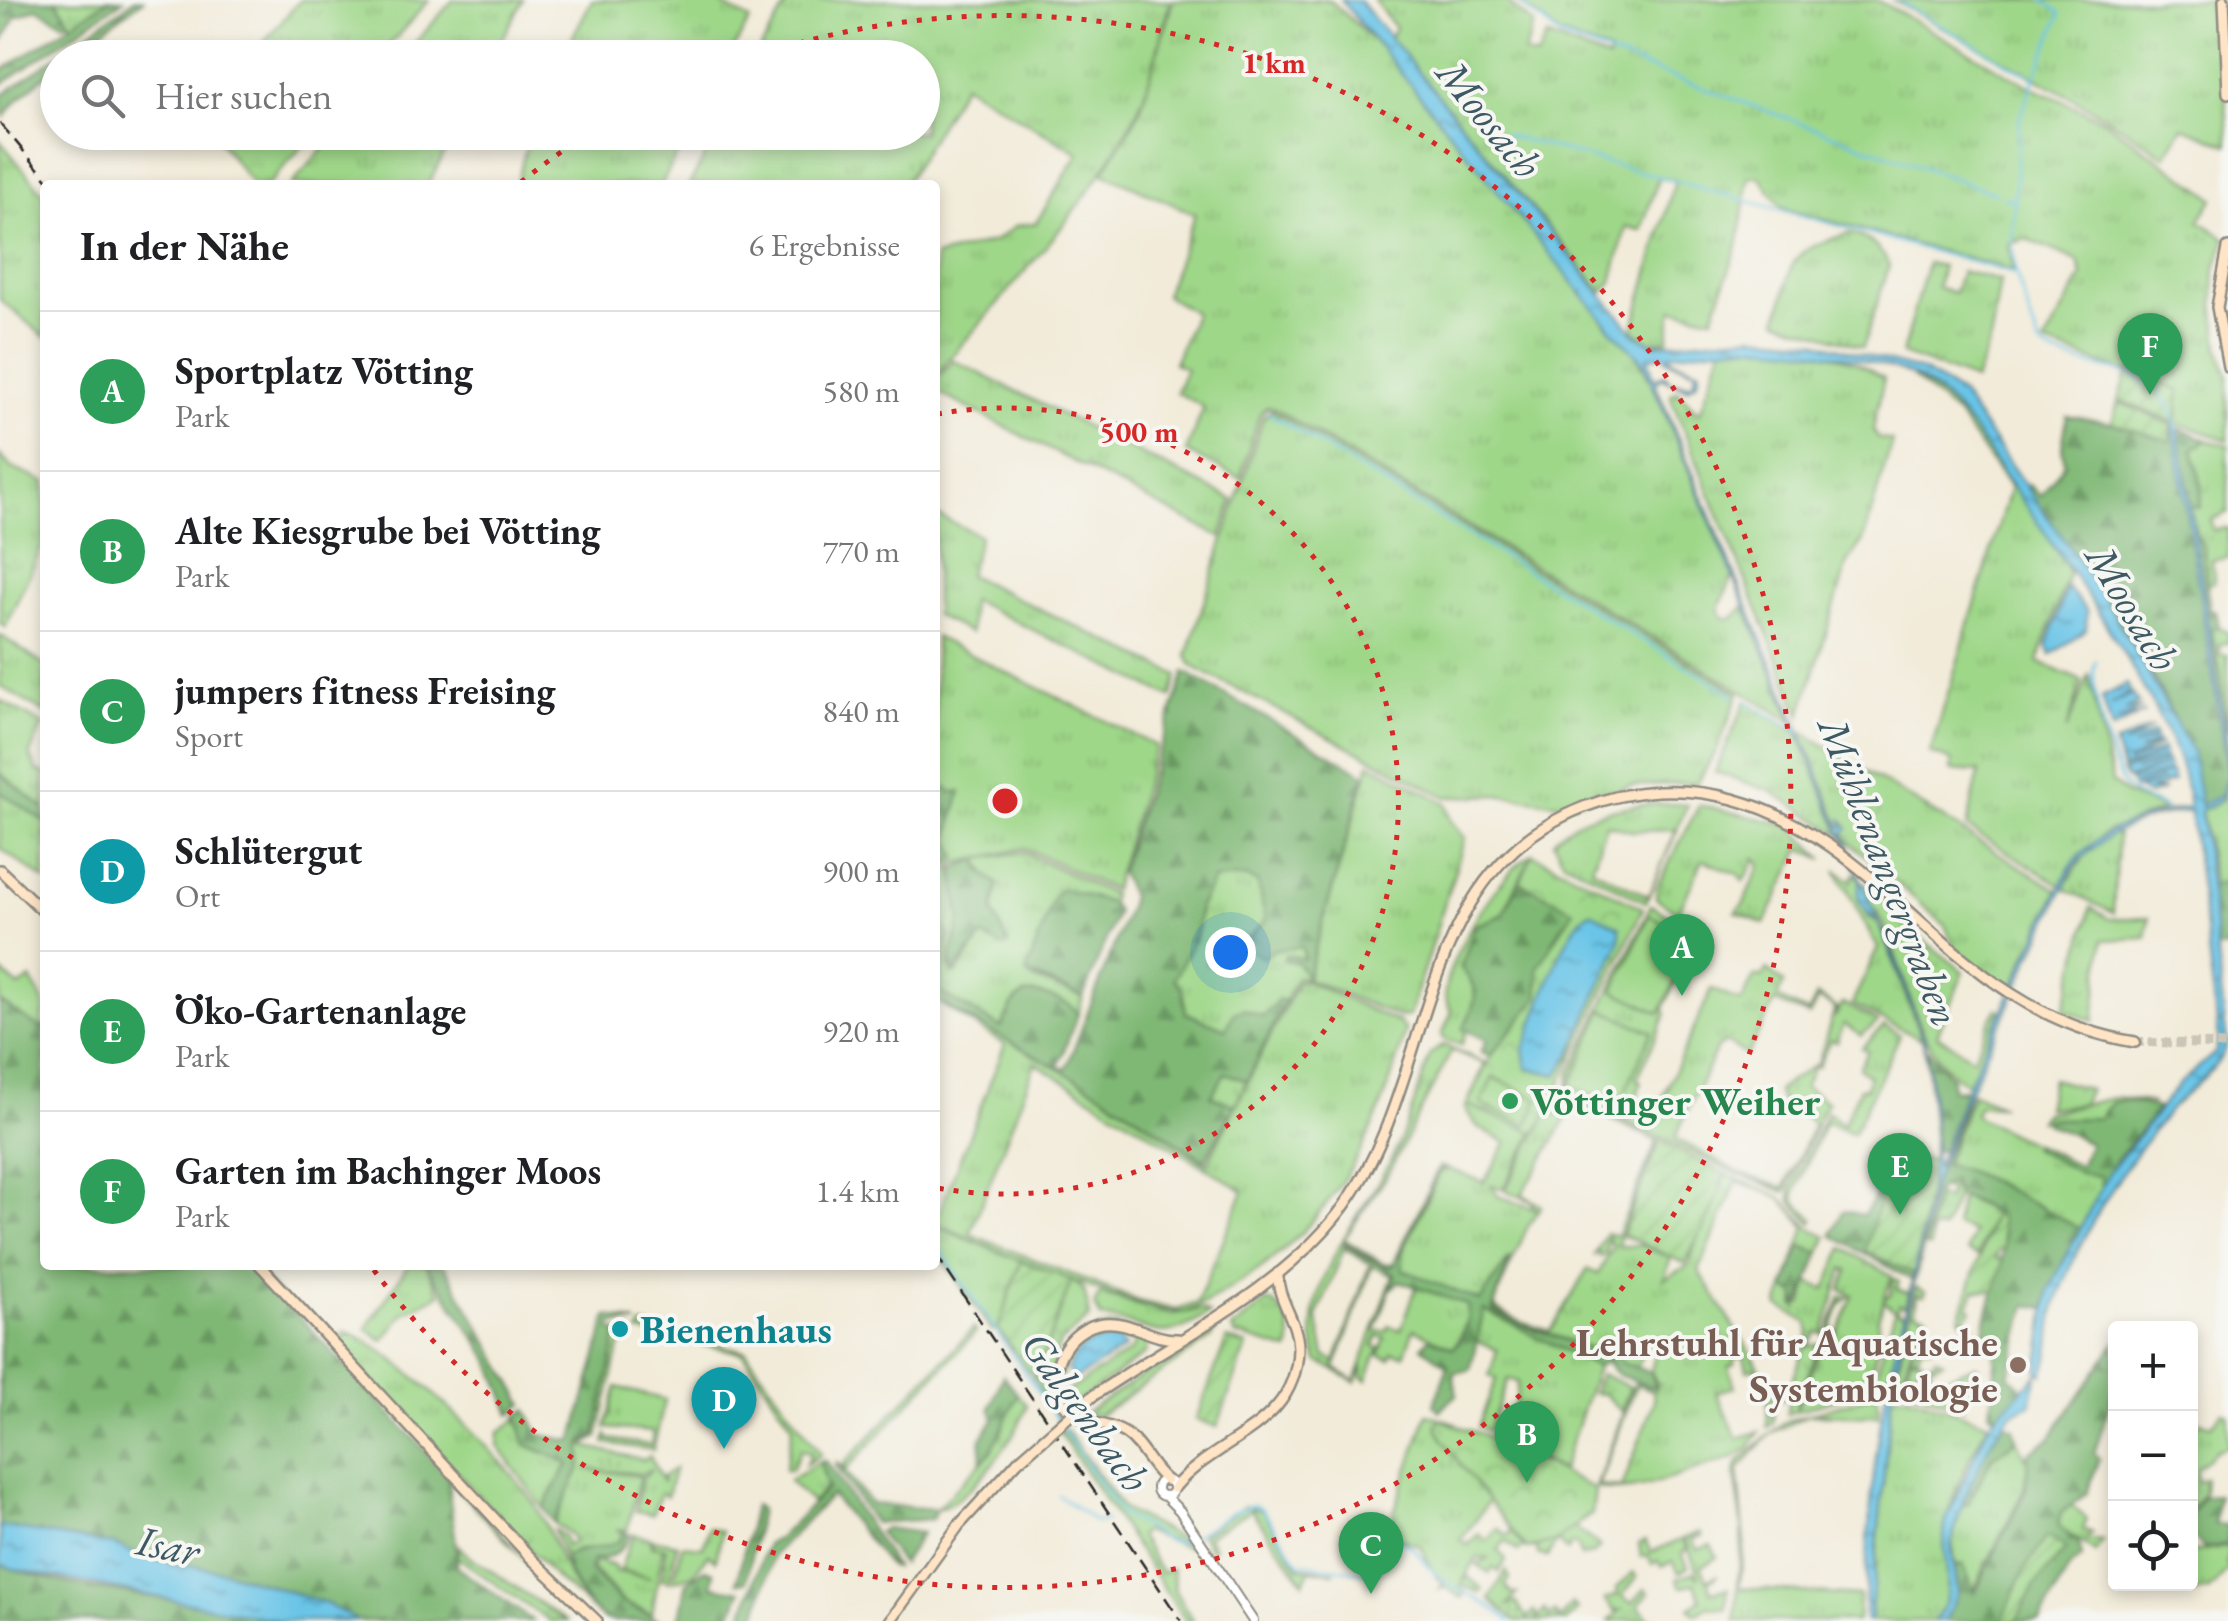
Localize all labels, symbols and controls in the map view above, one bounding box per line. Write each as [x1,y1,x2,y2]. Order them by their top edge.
search box [40,40,940,150]
text: 1 km [1242,43,1306,82]
water label: Moosach [1423,45,1555,189]
icon: search [75,68,130,123]
text: Hier suchen [155,71,332,120]
text: In der Nähe [80,218,289,273]
text: 6 Ergebnisse [749,224,900,266]
pin: F [2118,312,2182,395]
text: Sportplatz Vötting [175,346,473,395]
text: A [101,370,124,412]
text: 580 m [823,370,900,412]
text: Park [175,395,230,437]
text: 500 m [1100,412,1178,451]
text: Alte Kiesgrube bei Vötting [175,506,601,555]
text: B [102,530,123,572]
text: 770 m [823,530,900,572]
water label: Moosach [2072,531,2192,681]
text: Park [175,555,230,597]
text: jumpers fitness Freising [175,666,555,715]
text: C [101,690,124,732]
text: 840 m [823,690,900,732]
water label: Mühlenangergraben [1804,706,1974,1034]
text: Sport [175,715,243,757]
centre of rings [987,783,1023,819]
text: Schlütergut [175,826,362,875]
text: D [100,850,125,892]
text: 900 m [823,850,900,892]
text: Ort [175,875,220,917]
pin: A [1650,914,1714,996]
your location [1205,927,1256,978]
text: Öko-Gartenanlage [175,986,466,1035]
text: E [103,1010,122,1052]
text: 920 m [823,1010,900,1052]
text: Park [175,1035,230,1077]
place label: Vöttinger Weiher [1530,1075,1821,1127]
marker: Vöttinger Weiher [1499,1090,1521,1112]
pin: E [1868,1132,1932,1215]
text: Garten im Bachinger Moos [175,1146,601,1195]
text: F [104,1170,121,1212]
text: 1.4 km [816,1170,900,1212]
text: Park [175,1195,230,1237]
place label: Bienenhaus [640,1303,832,1355]
place label: Lehrstuhl für Aquatische Systembiologie [1576,1316,1998,1414]
marker: Bienenhaus [609,1318,631,1340]
water label: Galgenbach [1009,1320,1163,1503]
map controls [2108,1321,2198,1591]
button: + [2108,1321,2198,1411]
marker: Lehrstuhl für Aquatische Systembiologie [2007,1354,2029,1376]
pin: D [692,1366,756,1449]
pin: B [1494,1400,1560,1483]
button: − [2108,1411,2198,1501]
button: locate [2108,1501,2198,1591]
water label: Isar [131,1512,206,1579]
pin: C [1338,1512,1404,1594]

